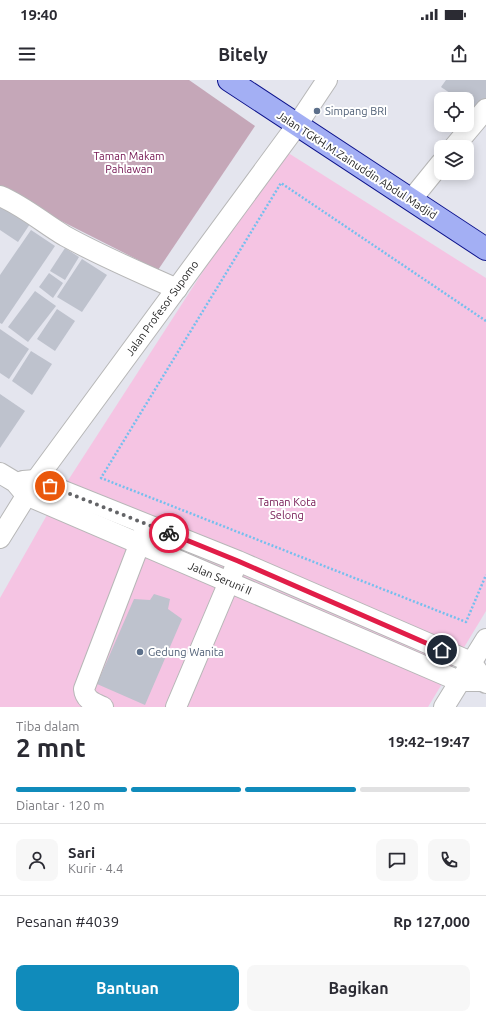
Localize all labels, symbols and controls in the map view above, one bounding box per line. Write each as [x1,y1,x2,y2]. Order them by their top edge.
text: 19:40 [20,6,58,23]
icon: menu [16,43,38,65]
icon: share [448,43,470,65]
text: Bitely [218,44,268,64]
map controls [434,92,474,180]
button: locate [434,92,474,132]
place label: Simpang BRI [325,105,387,117]
marker: Simpang BRI [312,106,322,116]
street label: Jalan TGKH.M.Zainuddin Abdul Madjid [275,109,439,221]
button: layers [434,140,474,180]
park label: Taman Makam Pahlawan [93,150,165,175]
street label: Jalan Profesor Supomo [123,258,201,358]
pin [33,469,67,503]
icon: bag [39,475,61,497]
park label: Taman Kota Selong [258,496,316,521]
courier [149,513,189,553]
icon: bike [158,522,180,544]
street label: Jalan Seruni II [186,559,254,597]
pin [425,633,459,667]
icon: home [431,639,453,661]
place label: Gedung Wanita [148,646,224,658]
marker: Gedung Wanita [135,647,145,657]
text: Tiba dalam [16,719,80,733]
text: 2 mnt [16,733,86,762]
text: 19:42–19:47 [387,733,470,750]
text: Diantar · 120 m [16,798,104,812]
button: person [16,839,58,881]
button: chat [376,839,418,881]
button: phone [428,839,470,881]
text: Sari [68,844,95,861]
text: Kurir · 4.4 [68,861,123,875]
text: Pesanan #4039 [16,913,119,930]
text: Rp 127,000 [393,913,470,930]
button: Bantuan [16,965,239,1011]
button: Bagikan [247,965,470,1011]

